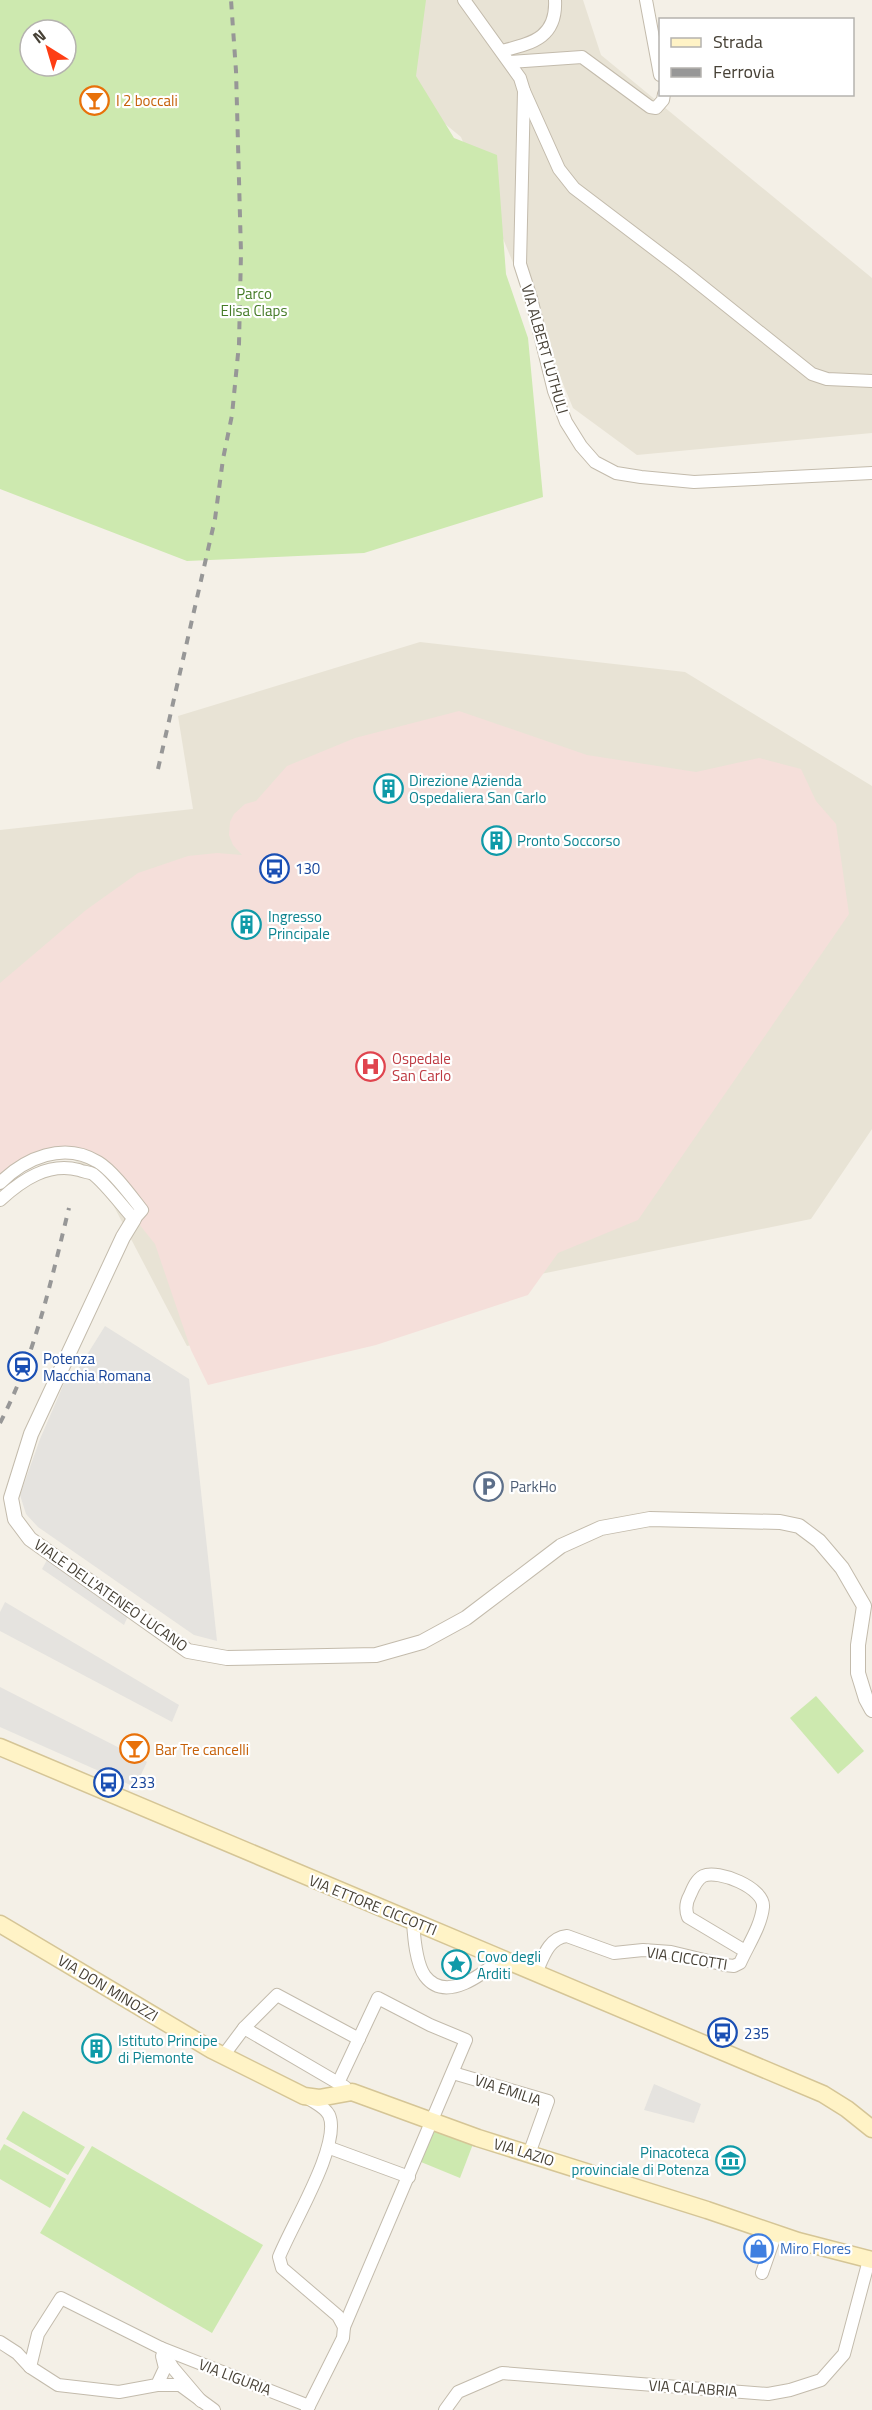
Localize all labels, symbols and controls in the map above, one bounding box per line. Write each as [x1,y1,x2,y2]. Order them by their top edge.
north arrow [18,18,78,78]
legend [659,18,854,96]
text: N [27,23,51,49]
text: Strada [713,28,763,55]
text: Ferrovia [713,58,774,85]
bar icon: I 2 boccali [79,84,111,116]
place label: I 2 boccali [116,89,178,112]
park label: Parco Elisa Claps [221,282,287,322]
street label: VIA ALBERT LUTHULI [516,282,574,416]
place label: Direzione Azienda Ospedaliera San Carlo [409,769,546,809]
building icon: Direzione Azienda Ospedaliera San Carlo [372,773,404,805]
building icon: Pronto Soccorso [480,824,512,856]
place label: Pronto Soccorso [517,829,620,852]
bus stop icon: 130 [258,852,290,884]
place label: 130 [295,857,320,880]
place label: Ingresso Principale [268,905,330,945]
building icon: Ingresso Principale [231,909,263,941]
place label: Ospedale San Carlo [392,1047,451,1087]
hospital icon: Ospedale San Carlo [355,1051,387,1083]
place label: Potenza Macchia Romana [43,1347,151,1387]
station icon: Potenza Macchia Romana [6,1351,38,1383]
parking icon: ParkHo [473,1470,505,1502]
place label: ParkHo [510,1475,557,1498]
street label: VIALE DELL'ATENEO LUCANO [29,1533,193,1657]
bar icon: Bar Tre cancelli [118,1733,150,1765]
place label: Bar Tre cancelli [155,1738,249,1761]
bus stop icon: 233 [93,1766,125,1798]
place label: 233 [130,1771,155,1794]
street label: VIA ETTORE CICCOTTI [306,1869,440,1941]
street label: VIA CICCOTTI [645,1940,729,1976]
place label: Covo degli Arditi [477,1945,541,1985]
street label: VIA DON MINOZZI [53,1949,163,2027]
place icon: Covo degli Arditi [440,1949,472,1981]
bus stop icon: 235 [707,2017,739,2049]
place label: 235 [744,2022,769,2045]
place label: Istituto Principe di Piemonte [118,2029,218,2069]
building icon: Istituto Principe di Piemonte [81,2033,113,2065]
street label: VIA EMILIA [472,2068,544,2112]
street label: VIA LAZIO [491,2132,557,2172]
place label: Pinacoteca provinciale di Potenza [572,2141,709,2181]
museum icon: Pinacoteca provinciale di Potenza [714,2145,746,2177]
shop icon: Miro Flores [743,2232,775,2264]
place label: Miro Flores [780,2237,851,2260]
street label: VIA LIGURIA [195,2353,275,2401]
street label: VIA CALABRIA [648,2373,738,2403]

